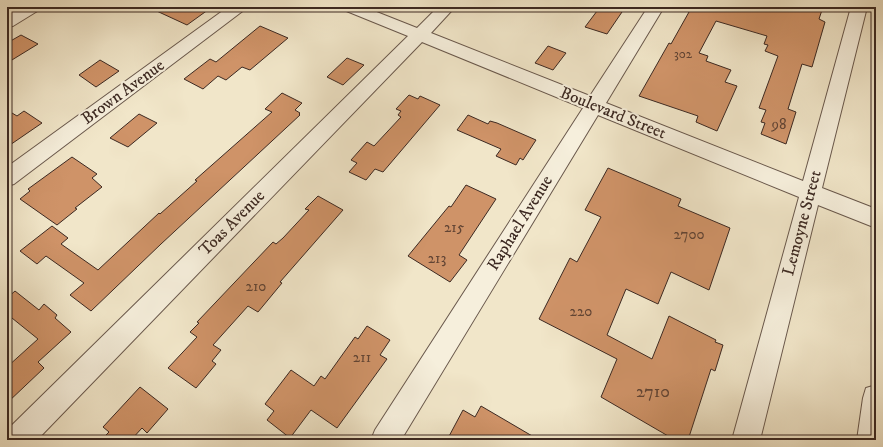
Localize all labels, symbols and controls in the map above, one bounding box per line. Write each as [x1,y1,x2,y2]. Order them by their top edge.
house number: 302 [674,46,693,62]
street label: Brown Avenue [77,54,169,130]
street label: Boulevard Street [557,82,670,145]
house number: 98 [771,115,787,134]
street label: Lemoyne Street [777,167,827,278]
street label: Raphael Avenue [482,171,558,275]
street label: Toas Avenue [194,185,270,261]
house number: 215 [444,218,465,237]
house number: 2700 [673,225,705,244]
house number: 213 [428,249,446,268]
house number: 210 [246,277,266,296]
house number: 220 [570,302,592,321]
house number: 211 [353,348,371,367]
house number: 2710 [636,381,670,403]

